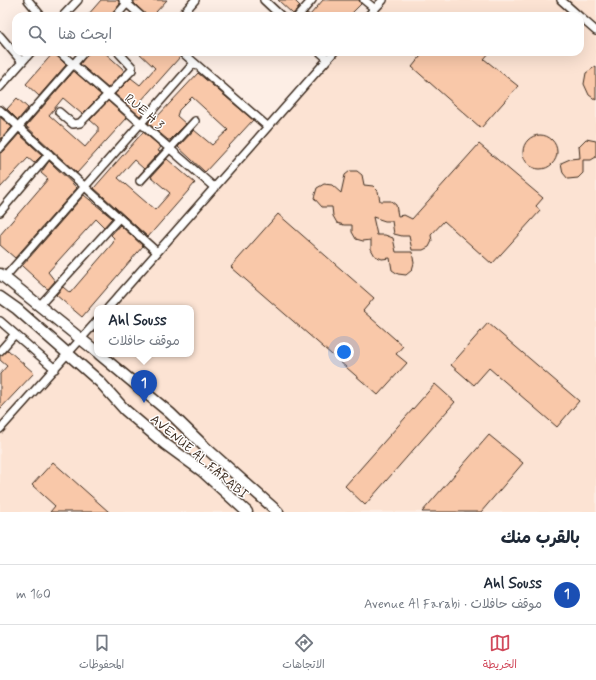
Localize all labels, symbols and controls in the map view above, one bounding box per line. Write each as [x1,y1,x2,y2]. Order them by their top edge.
search box [12,12,584,56]
icon: search [26,23,48,45]
text: ابحث هنا [58,25,112,45]
street label: RUE H 3 [121,90,167,134]
popup [94,305,194,357]
text: Ahl Souss [108,311,167,331]
text: موقف حافلات [108,333,180,350]
your location [334,342,354,362]
pin: 1 [131,370,157,403]
street label: AVENUE AL FARABI [147,411,252,503]
text: بالقرب منك [501,527,580,549]
text: Ahl Souss [483,574,542,594]
text: 160 m [16,586,51,603]
text: 1 [564,586,570,603]
text: موقف حافلات · Avenue Al Farabi [364,596,542,613]
tab: المحفوظات [79,632,124,674]
tab: الاتجاهات [282,632,325,674]
tab: الخريطة [483,632,517,674]

